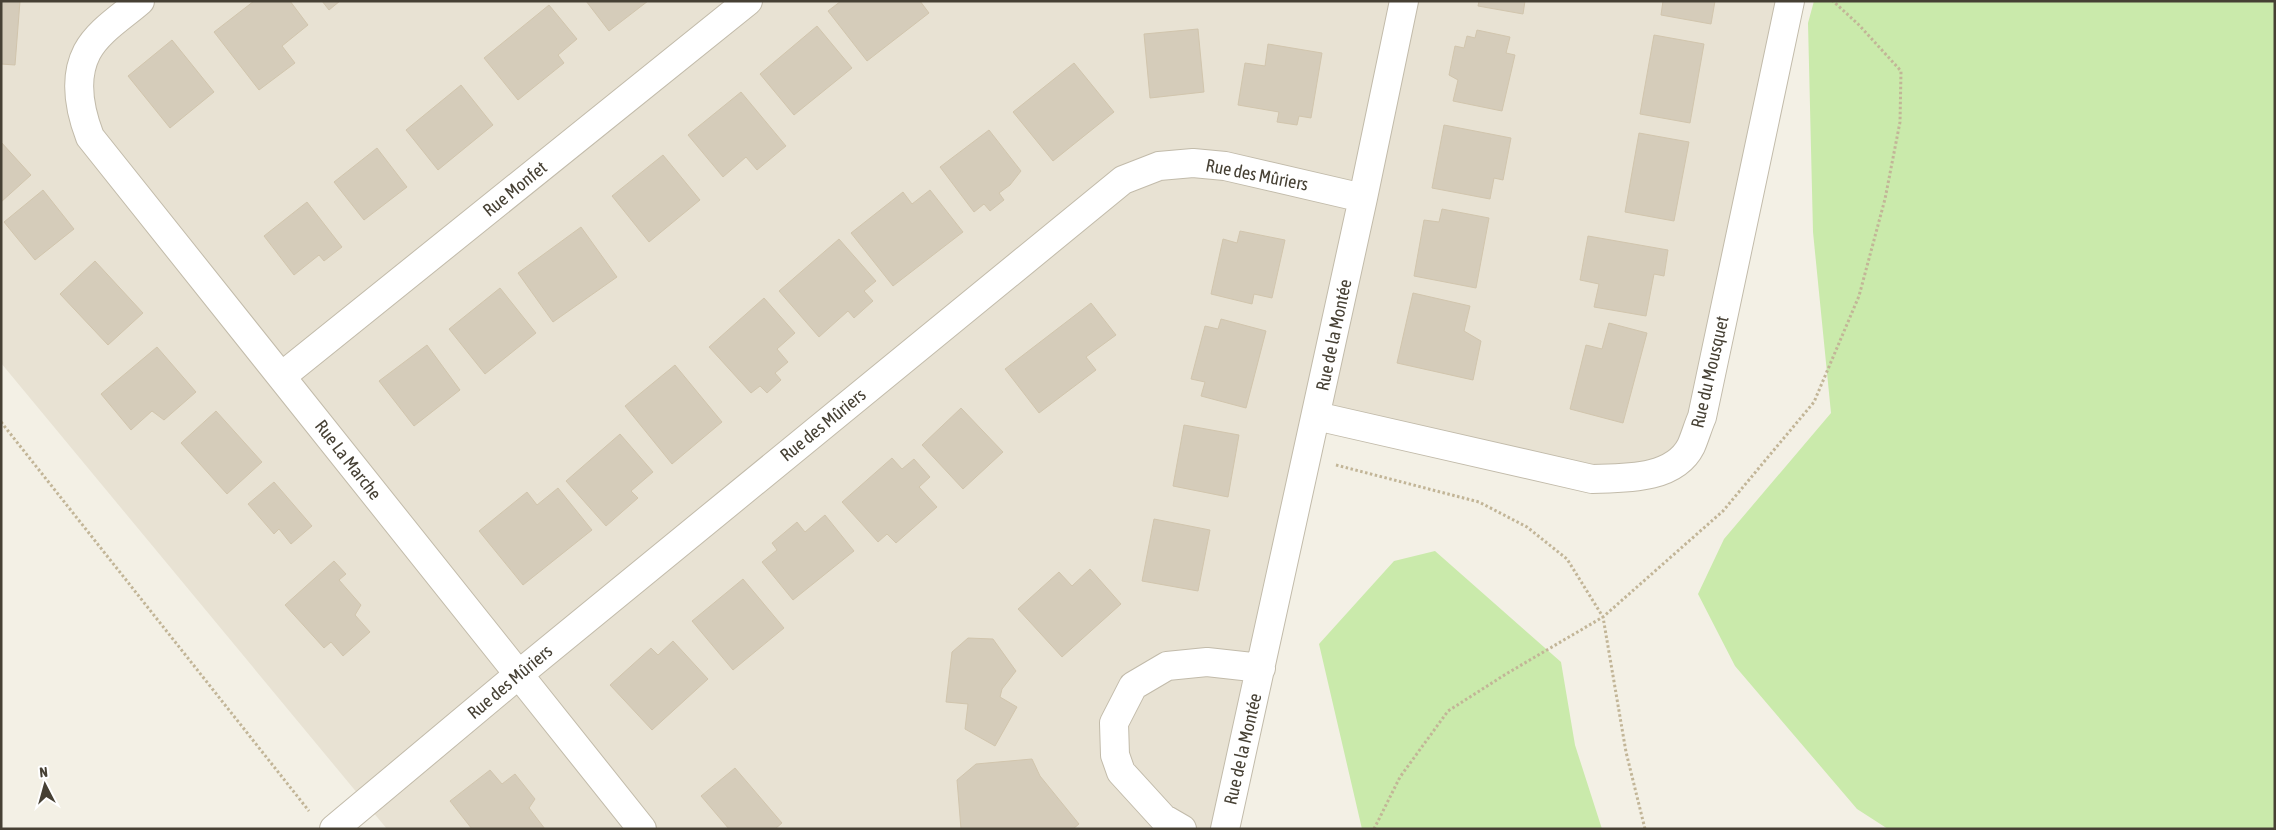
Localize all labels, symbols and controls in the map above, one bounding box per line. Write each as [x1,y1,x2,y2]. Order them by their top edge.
street label: Rue des Mûriers [1204,154,1310,195]
street label: Rue Monfet [479,157,551,221]
street label: Rue de la Montée [1311,277,1356,393]
street label: Rue du Mousquet [1686,314,1733,430]
street label: Rue des Mûriers [776,384,870,465]
street label: Rue La Marche [311,416,386,504]
street label: Rue des Mûriers [463,640,556,723]
street label: Rue de la Montée [1220,691,1266,807]
north arrow [20,760,70,810]
text: N [39,764,49,780]

